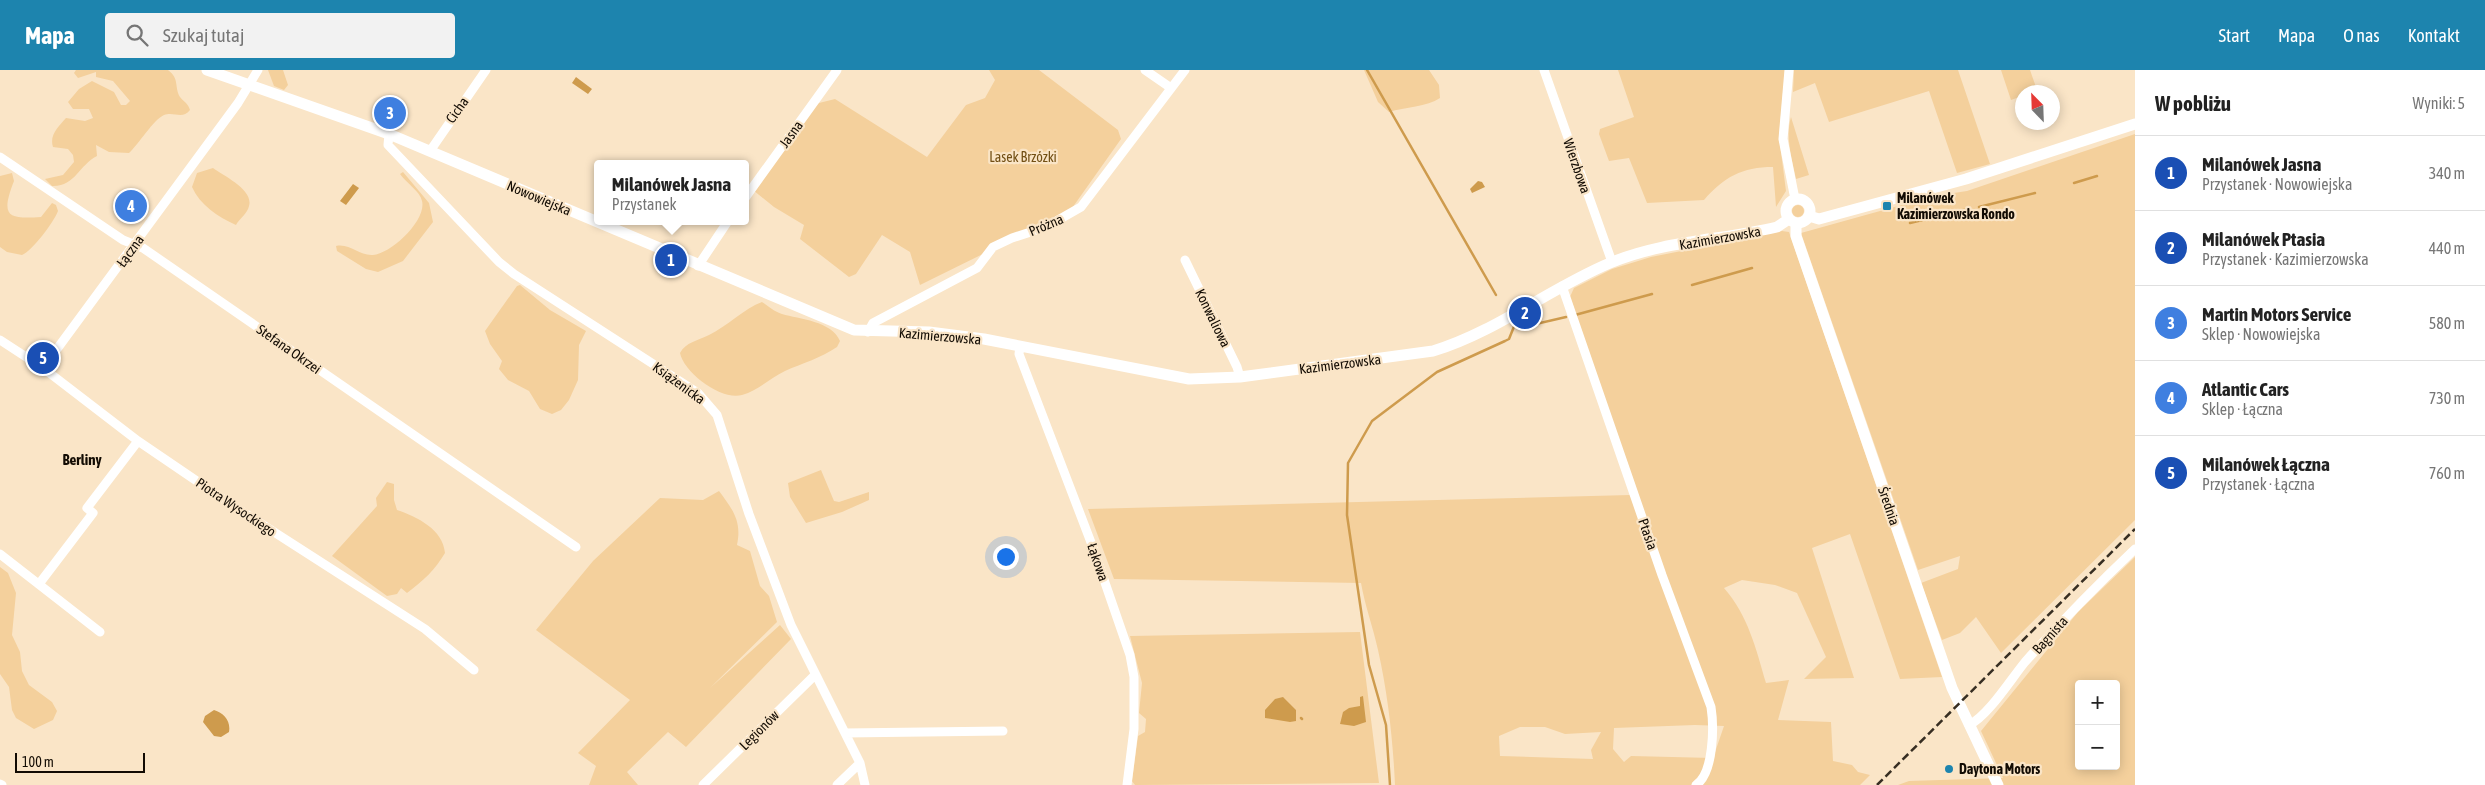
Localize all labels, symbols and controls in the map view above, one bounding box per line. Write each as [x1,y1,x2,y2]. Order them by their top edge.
search box [105,13,455,58]
icon: search [123,21,151,49]
text: Mapa [25,22,75,49]
text: Szukaj tutaj [163,24,244,46]
text: Start [2218,25,2250,46]
text: Mapa [2278,25,2315,46]
text: O nas [2343,25,2380,46]
text: Kontakt [2408,25,2460,46]
north arrow [2015,85,2060,130]
text: W pobliżu [2155,91,2231,115]
pin: 3 [374,94,406,132]
street label: Cicha [442,94,472,126]
text: Wyniki: 5 [2413,94,2465,112]
street label: Jasna [776,117,806,151]
street label: Wierzbowa [1560,137,1594,195]
park label: Lasek Brzózki [989,149,1057,165]
text: Milanówek Jasna [2202,153,2321,175]
popup [594,160,749,225]
text: 1 [2167,164,2175,182]
text: 340 m [2429,164,2465,182]
text: Milanówek Jasna [612,173,731,195]
text: Przystanek · Nowowiejska [2202,175,2352,193]
street label: Nowowiejska [505,177,573,219]
pin: 4 [115,187,147,225]
place label: Milanówek Kazimierzowska Rondo [1897,190,2015,222]
text: Przystanek [612,195,677,213]
marker: Milanówek Kazimierzowska Rondo [1881,200,1893,212]
street label: Próżna [1026,211,1066,239]
street label: Kazimierzowska [1678,223,1762,253]
text: Milanówek Ptasia [2202,228,2325,250]
street label: Łączna [113,232,147,270]
text: 2 [2167,239,2175,257]
text: 440 m [2429,239,2465,257]
pin: 1 [655,241,687,279]
text: Przystanek · Kazimierzowska [2202,250,2369,268]
street label: Konwaliowa [1192,286,1234,350]
pin: 2 [1509,294,1541,332]
text: Martin Motors Service [2202,303,2352,325]
text: 3 [2167,314,2175,332]
text: 580 m [2429,314,2465,332]
street label: Stefana Okrzei [254,321,324,377]
street label: Kazimierzowska [898,324,982,348]
text: Sklep · Nowowiejska [2202,325,2320,343]
pin: 5 [27,339,59,377]
street label: Kazimierzowska [1298,351,1382,377]
street label: Książenicka [650,359,708,407]
text: Atlantic Cars [2202,378,2289,400]
text: 4 [2167,389,2175,407]
text: 730 m [2429,389,2465,407]
text: Sklep · Łączna [2202,400,2283,418]
district label: Berliny [62,451,102,468]
text: Milanówek Łączna [2202,453,2330,475]
text: 5 [2167,464,2175,482]
text: 760 m [2429,464,2465,482]
street label: Piotra Wysockiego [193,474,279,540]
text: Przystanek · Łączna [2202,475,2315,493]
street label: Średnia [1875,484,1904,527]
street label: Ptasia [1635,516,1661,552]
street label: Łąkowa [1084,541,1112,583]
your location [993,544,1019,570]
street label: Bagnista [2029,613,2071,657]
map controls [2075,680,2120,770]
button: + [2075,680,2120,725]
street label: Legionów [736,707,782,753]
button: − [2075,725,2120,770]
scale bar [15,750,145,773]
text: 100 m [22,754,54,770]
place label: Daytona Motors [1959,761,2040,777]
marker: Daytona Motors [1943,763,1955,775]

